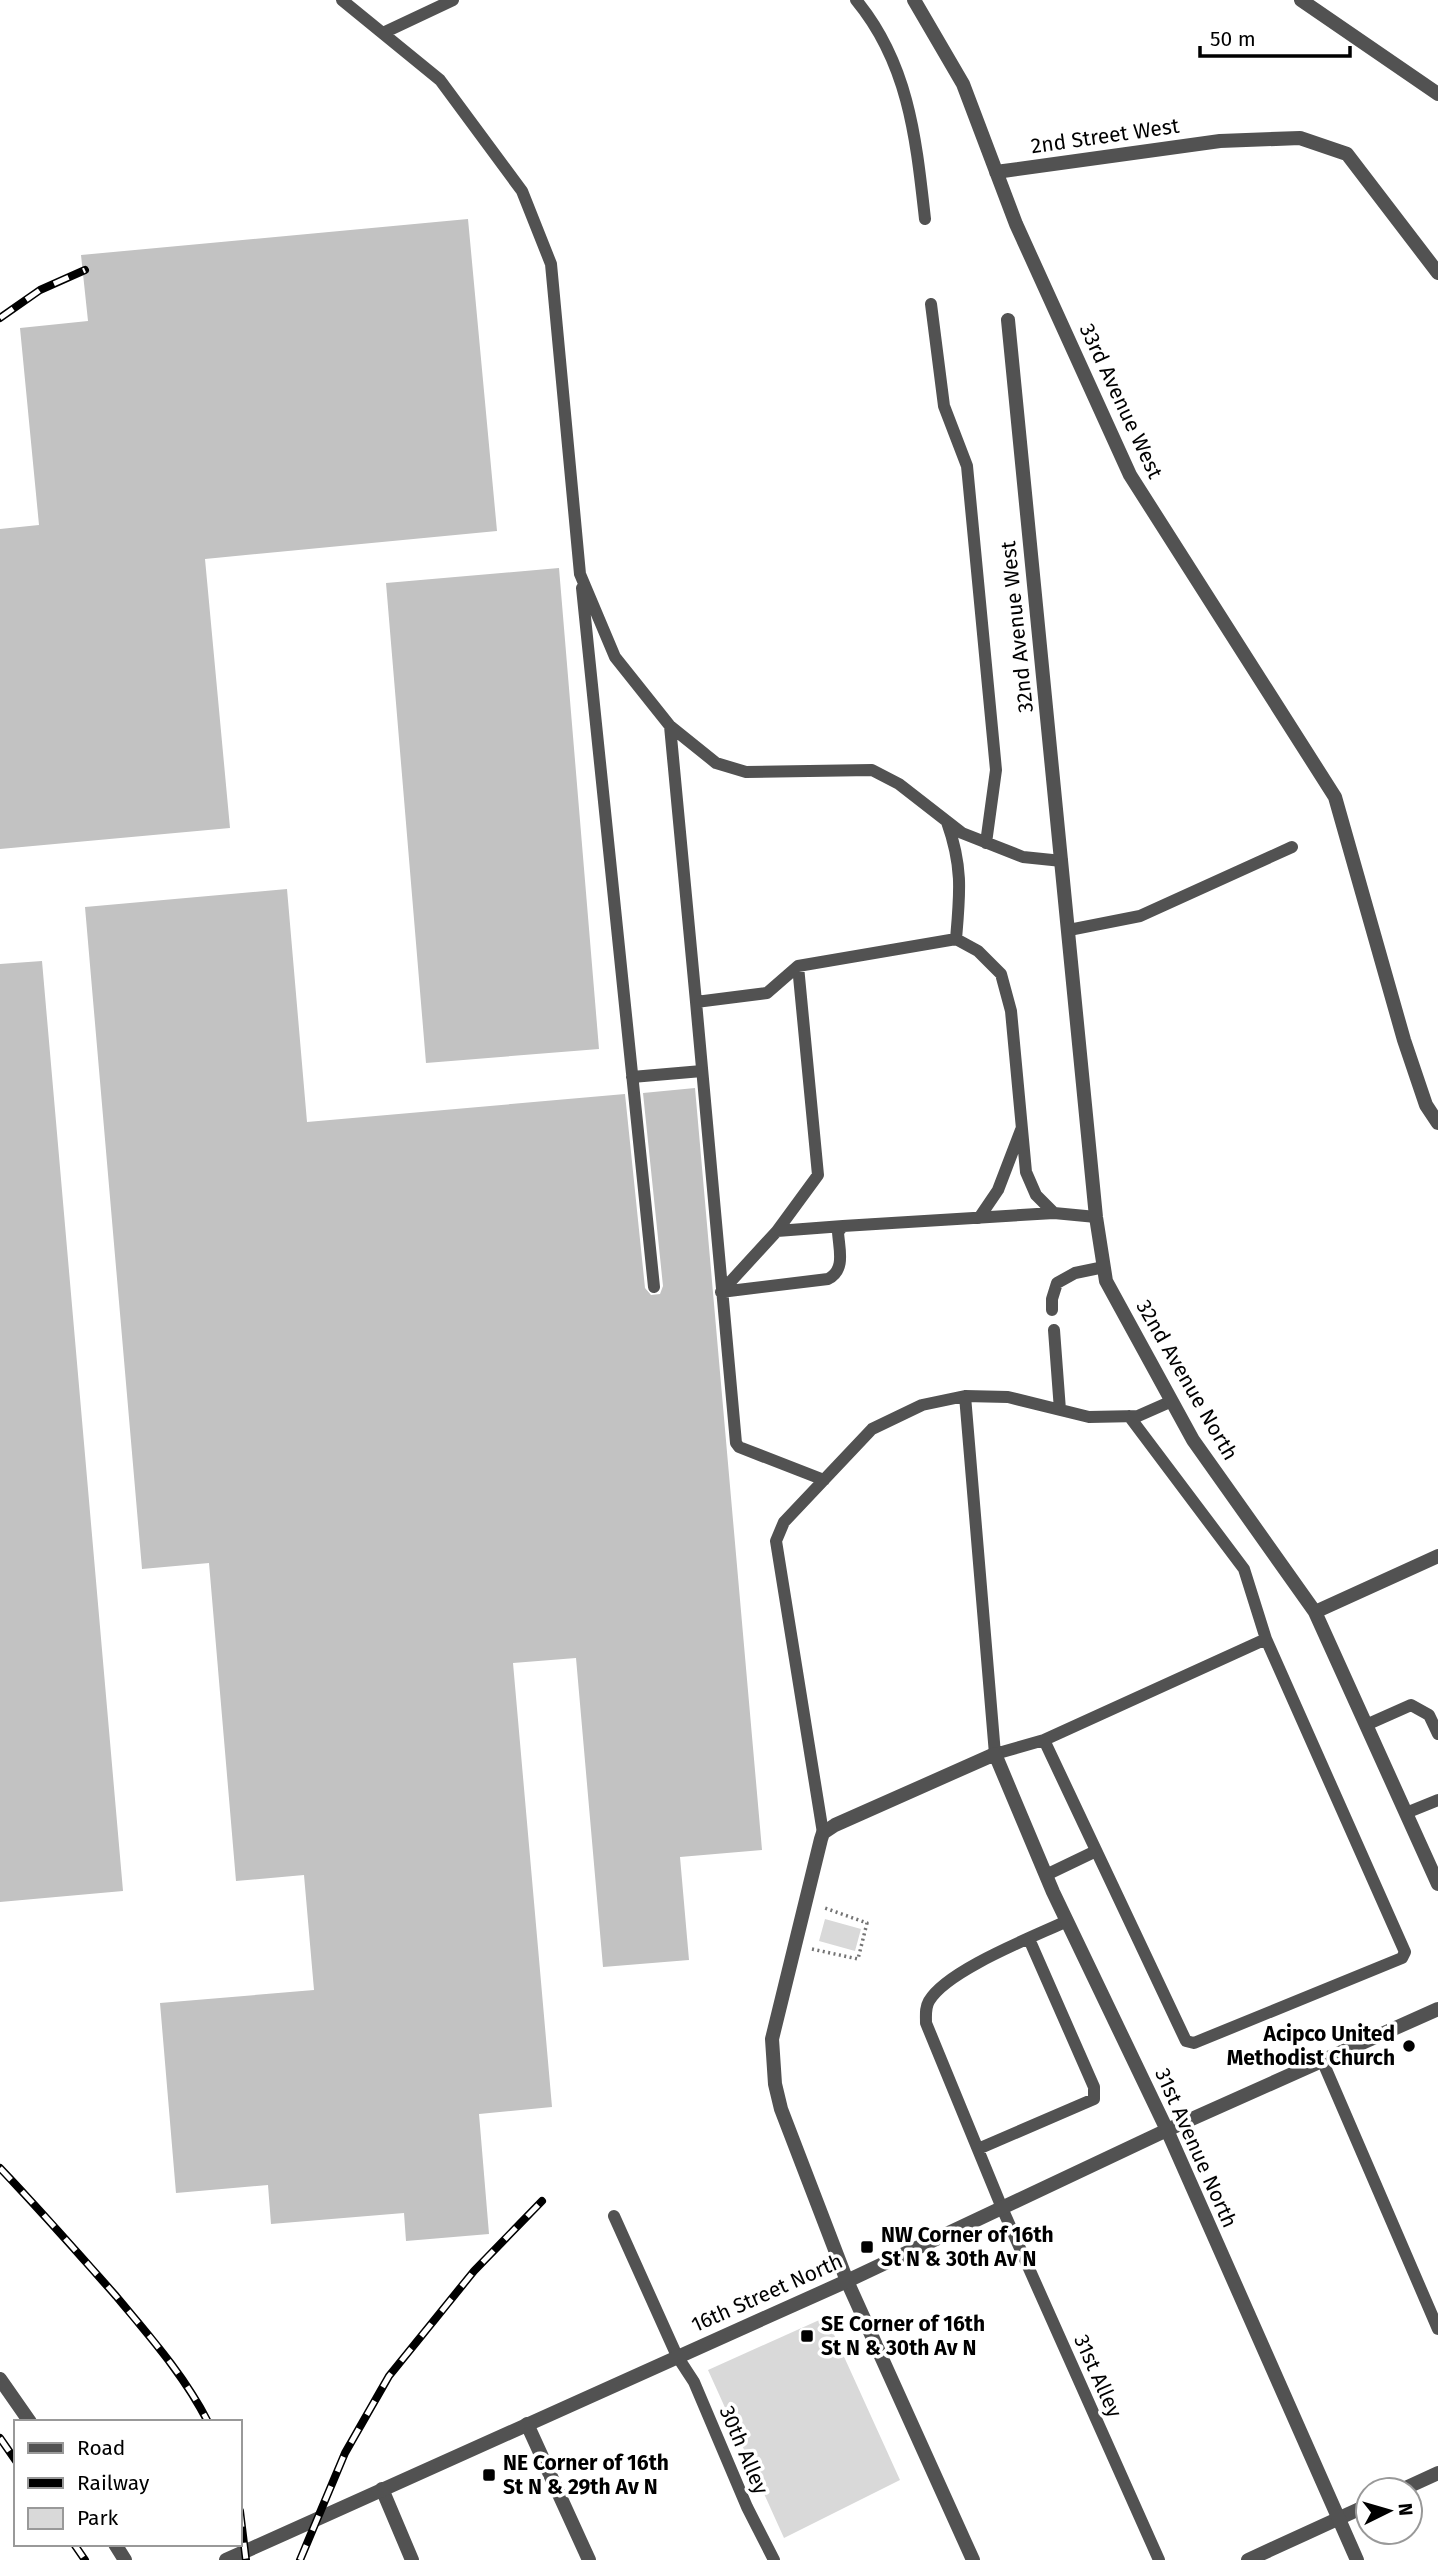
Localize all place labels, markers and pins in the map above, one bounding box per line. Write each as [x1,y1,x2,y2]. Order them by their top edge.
place label: Acipco United Methodist Church [1227,2021,1395,2071]
marker: Acipco United Methodist Church [1401,2038,1417,2054]
place label: NW Corner of 16th St N & 30th Av N [881,2222,1054,2272]
marker: NW Corner of 16th St N & 30th Av N [859,2239,875,2255]
place label: SE Corner of 16th St N & 30th Av N [821,2311,985,2361]
marker: SE Corner of 16th St N & 30th Av N [799,2328,815,2344]
place label: NE Corner of 16th St N & 29th Av N [503,2450,669,2500]
marker: NE Corner of 16th St N & 29th Av N [481,2467,497,2483]

